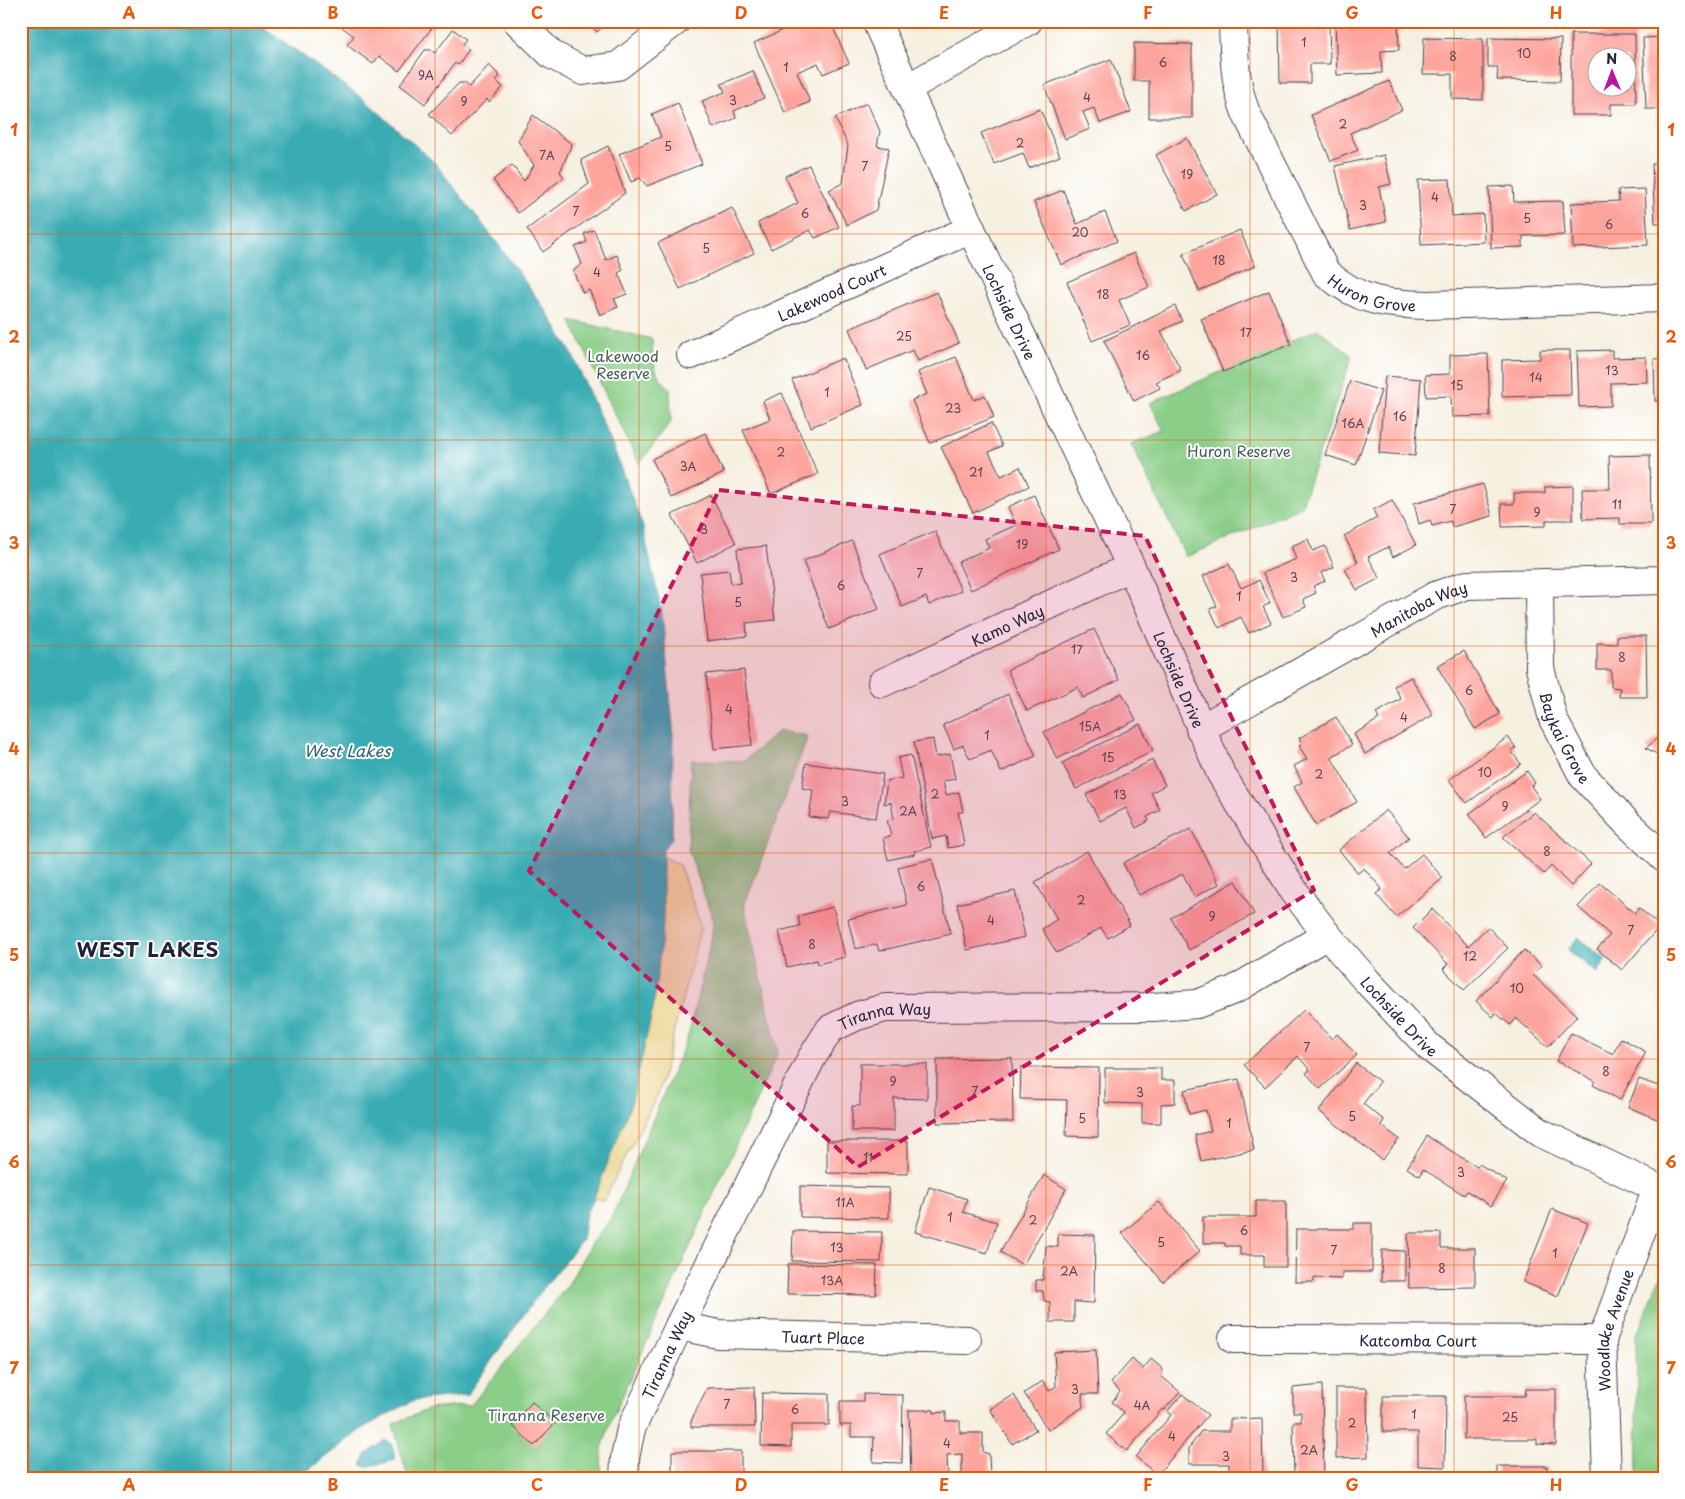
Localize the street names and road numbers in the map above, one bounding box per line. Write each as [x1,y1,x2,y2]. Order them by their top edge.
street label: Lakewood Court [773,257,889,326]
street label: Lochside Drive [978,260,1043,363]
street label: Huron Grove [1324,268,1416,316]
street label: Manitoba Way [1366,574,1470,642]
street label: Kamo Way [967,598,1047,652]
street label: Lochside Drive [1149,627,1211,731]
street label: Baykai Grove [1535,689,1596,788]
street label: Lochside Drive [1356,971,1443,1061]
street label: Tiranna Way [834,996,931,1035]
street label: Woodlake Avenue [1590,1266,1638,1392]
street label: Tiranna Way [635,1306,697,1402]
street label: Tuart Place [781,1324,865,1349]
street label: Katcomba Court [1359,1328,1477,1351]

